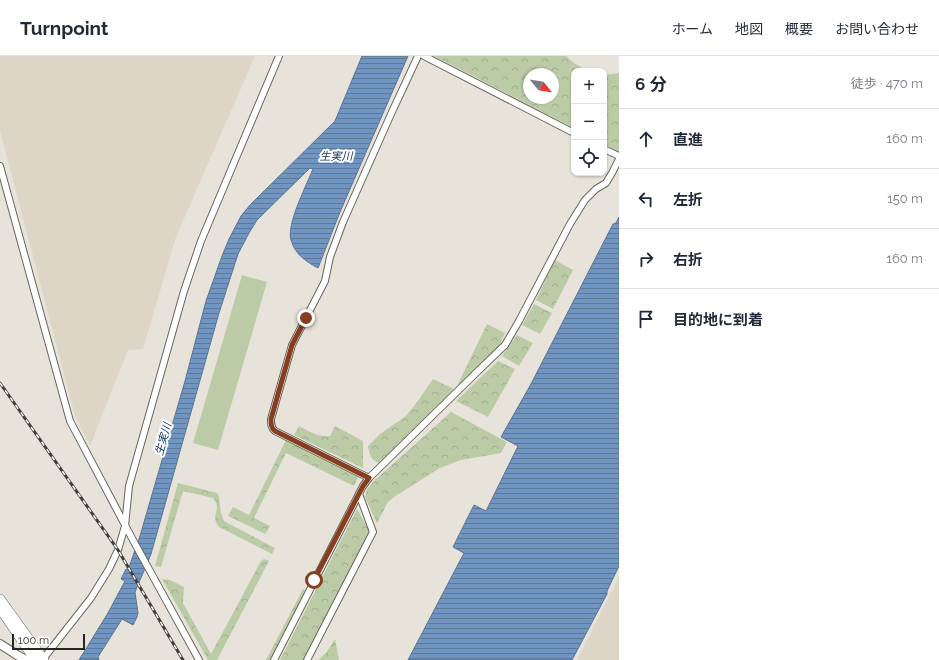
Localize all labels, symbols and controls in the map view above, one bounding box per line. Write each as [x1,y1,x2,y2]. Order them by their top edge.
text: Turnpoint [20,17,108,39]
text: ホーム [671,21,713,37]
text: 地図 [735,21,763,37]
text: 概要 [785,21,813,37]
text: お問い合わせ [835,21,919,37]
north arrow [523,68,559,104]
map controls [571,68,607,176]
button: + [571,68,607,104]
text: 6 分 [635,74,666,94]
text: 徒歩 · 470 m [851,76,923,91]
button: − [571,104,607,140]
icon: ahead [635,128,657,150]
text: 直進 [673,131,703,149]
text: 160 m [886,131,923,146]
button: locate [571,140,607,176]
water label: 生実川 [320,150,353,163]
icon: left [635,188,657,210]
text: 左折 [673,191,703,209]
text: 150 m [887,191,923,206]
icon: right [635,248,657,270]
text: 右折 [673,251,703,269]
text: 160 m [886,251,923,266]
icon: arrive [635,308,657,330]
route end [297,309,315,327]
text: 目的地に到着 [673,311,763,329]
water label: 生実川 [153,421,175,457]
route start [305,571,323,589]
scale bar [12,632,85,651]
text: 100 m [18,634,49,647]

